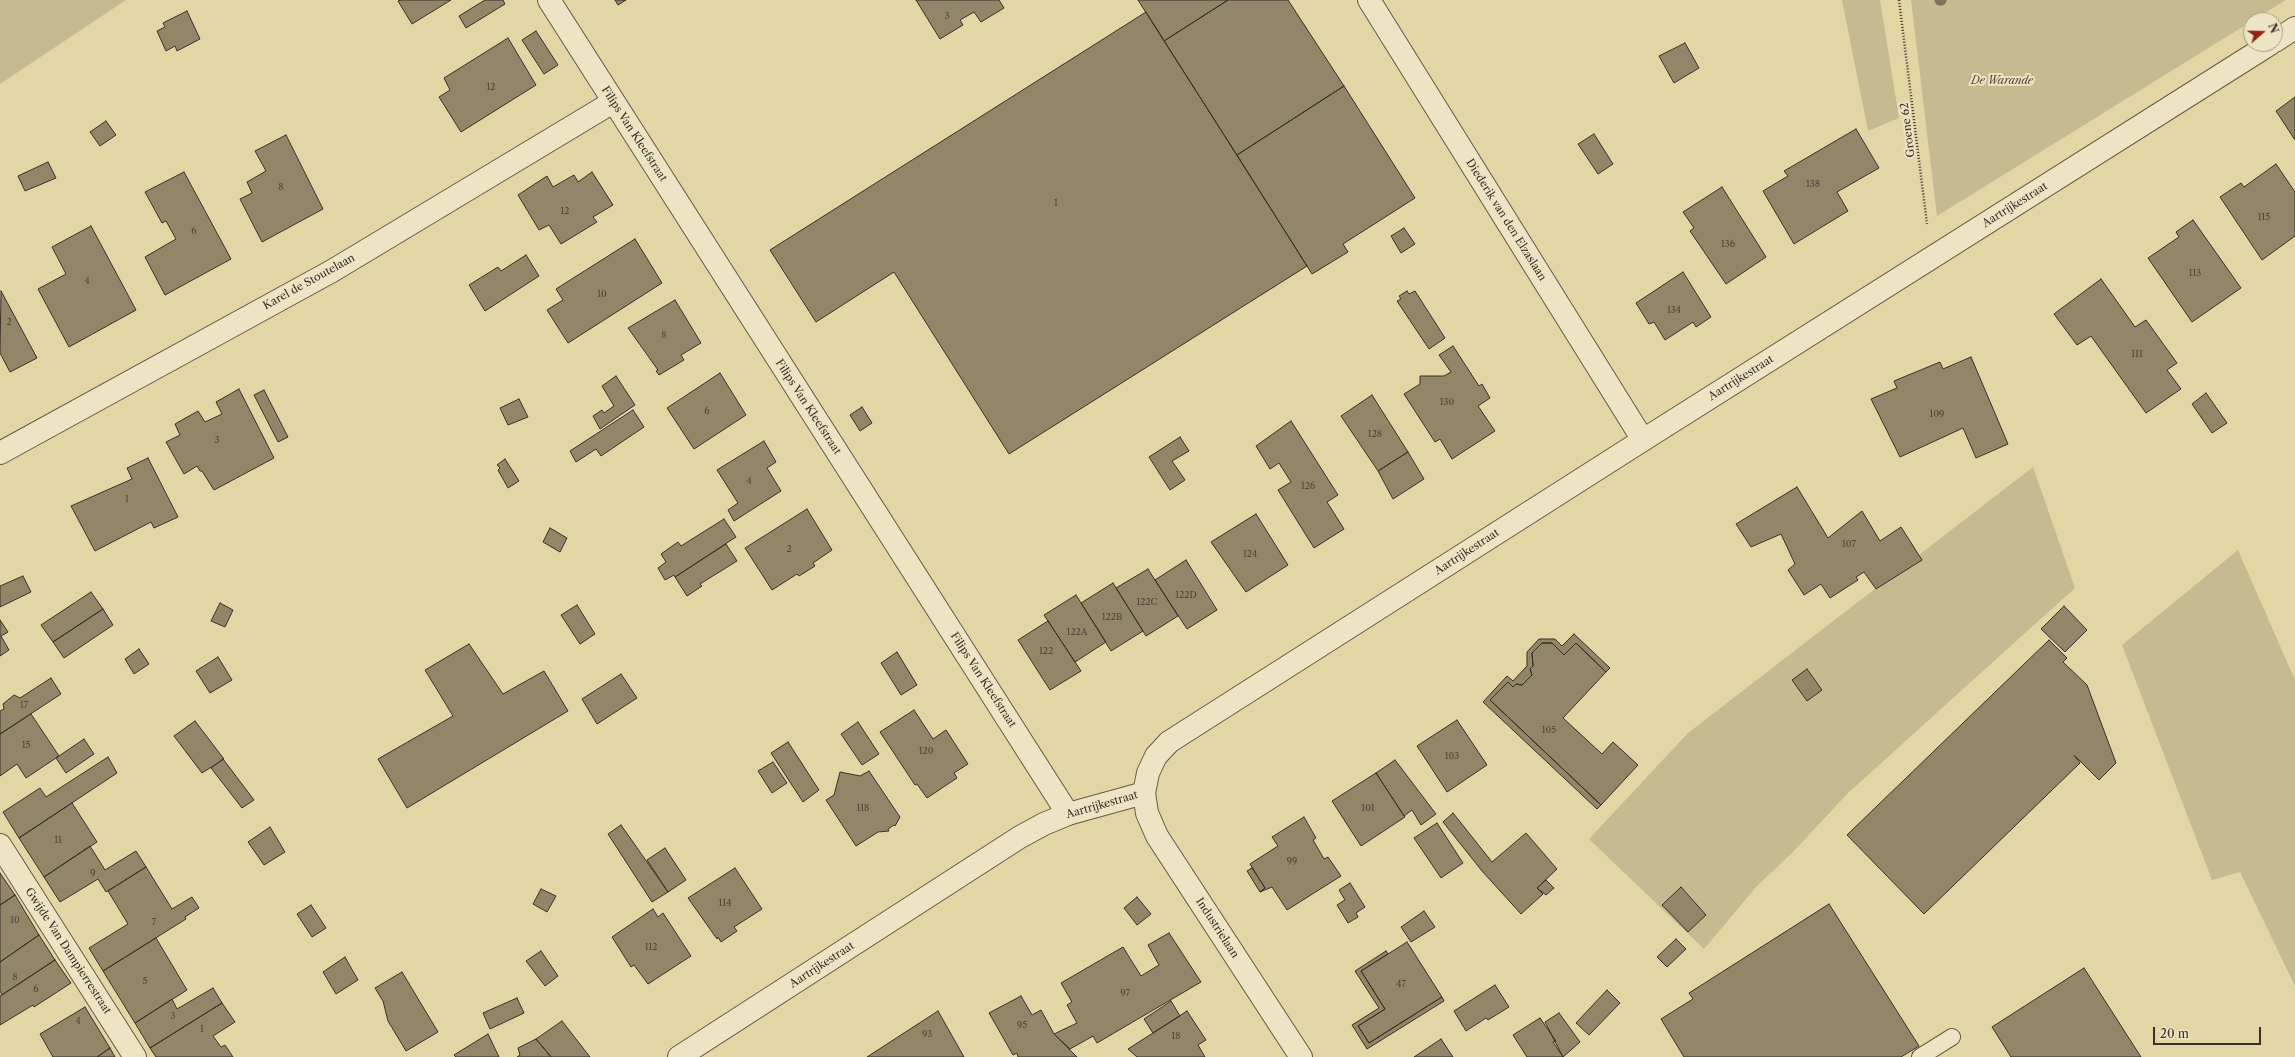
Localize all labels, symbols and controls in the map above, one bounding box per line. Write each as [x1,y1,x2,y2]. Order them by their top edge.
house number: 3 [945,11,949,21]
north arrow [2243,12,2283,52]
text: N [2265,21,2282,35]
park label: De Warande [1971,74,2033,88]
house number: 12 [487,82,495,92]
street label: Filips Van Kleefstraat [598,84,670,184]
street label: Groene 62 [1898,102,1918,158]
street label: Diederik van den Elzaslaan [1463,157,1549,283]
house number: 138 [1806,179,1820,189]
street label: Aartrijkestraat [1980,180,2050,230]
house number: 8 [278,182,284,192]
house number: 1 [1054,198,1058,208]
house number: 12 [561,206,569,216]
house number: 115 [2258,212,2270,222]
house number: 6 [191,226,197,236]
house number: 136 [1721,239,1735,249]
street label: Karel de Stoutelaan [261,251,357,313]
house number: 113 [2189,268,2201,278]
house number: 4 [84,276,90,286]
house number: 10 [597,289,607,299]
house number: 134 [1667,305,1681,315]
house number: 2 [6,317,12,327]
house number: 8 [661,330,667,340]
house number: 111 [2131,349,2143,359]
street label: Aartrijkestraat [1706,353,1776,403]
street label: Filips Van Kleefstraat [772,357,844,457]
house number: 130 [1440,397,1454,407]
house number: 6 [704,406,710,416]
house number: 109 [1930,409,1944,419]
house number: 128 [1368,429,1382,439]
house number: 3 [215,435,219,445]
house number: 4 [746,476,752,486]
house number: 126 [1301,481,1315,491]
house number: 1 [125,494,129,504]
street label: Aartrijkestraat [1432,526,1502,578]
house number: 107 [1842,539,1856,549]
house number: 2 [786,544,792,554]
house number: 124 [1243,549,1257,559]
house number: 122D [1175,590,1197,600]
house number: 122C [1136,597,1158,607]
house number: 122B [1102,612,1122,622]
house number: 122A [1067,627,1087,637]
street label: Filips Van Kleefstraat [947,630,1019,730]
house number: 122 [1039,646,1053,656]
house number: 17 [20,700,28,710]
house number: 105 [1542,725,1556,735]
house number: 15 [22,740,30,750]
house number: 120 [919,746,933,756]
house number: 103 [1445,751,1459,761]
street label: Aartrijkestraat [1064,788,1140,822]
house number: 118 [857,803,869,813]
house number: 101 [1361,803,1375,813]
house number: 11 [54,835,62,845]
house number: 99 [1287,856,1297,866]
house number: 9 [90,868,96,878]
street label: Gwijde Van Dampierrestraat [22,885,114,1017]
street label: Industrielaan [1193,895,1241,961]
house number: 114 [719,898,731,908]
house number: 10 [10,915,20,925]
house number: 7 [152,917,156,927]
street label: Aartrijkestraat [787,939,857,991]
house number: 112 [645,942,657,952]
house number: 8 [12,972,18,982]
house number: 5 [143,976,147,986]
house number: 47 [1396,979,1406,989]
house number: 6 [33,984,39,994]
house number: 97 [1120,988,1130,998]
house number: 3 [171,1011,175,1021]
house number: 4 [75,1016,81,1026]
scale bar [2155,1019,2263,1045]
house number: 95 [1017,1020,1027,1030]
house number: 1 [200,1024,204,1034]
text: 20 m [2160,1026,2189,1041]
house number: 93 [922,1029,932,1039]
house number: 18 [1171,1031,1181,1041]

